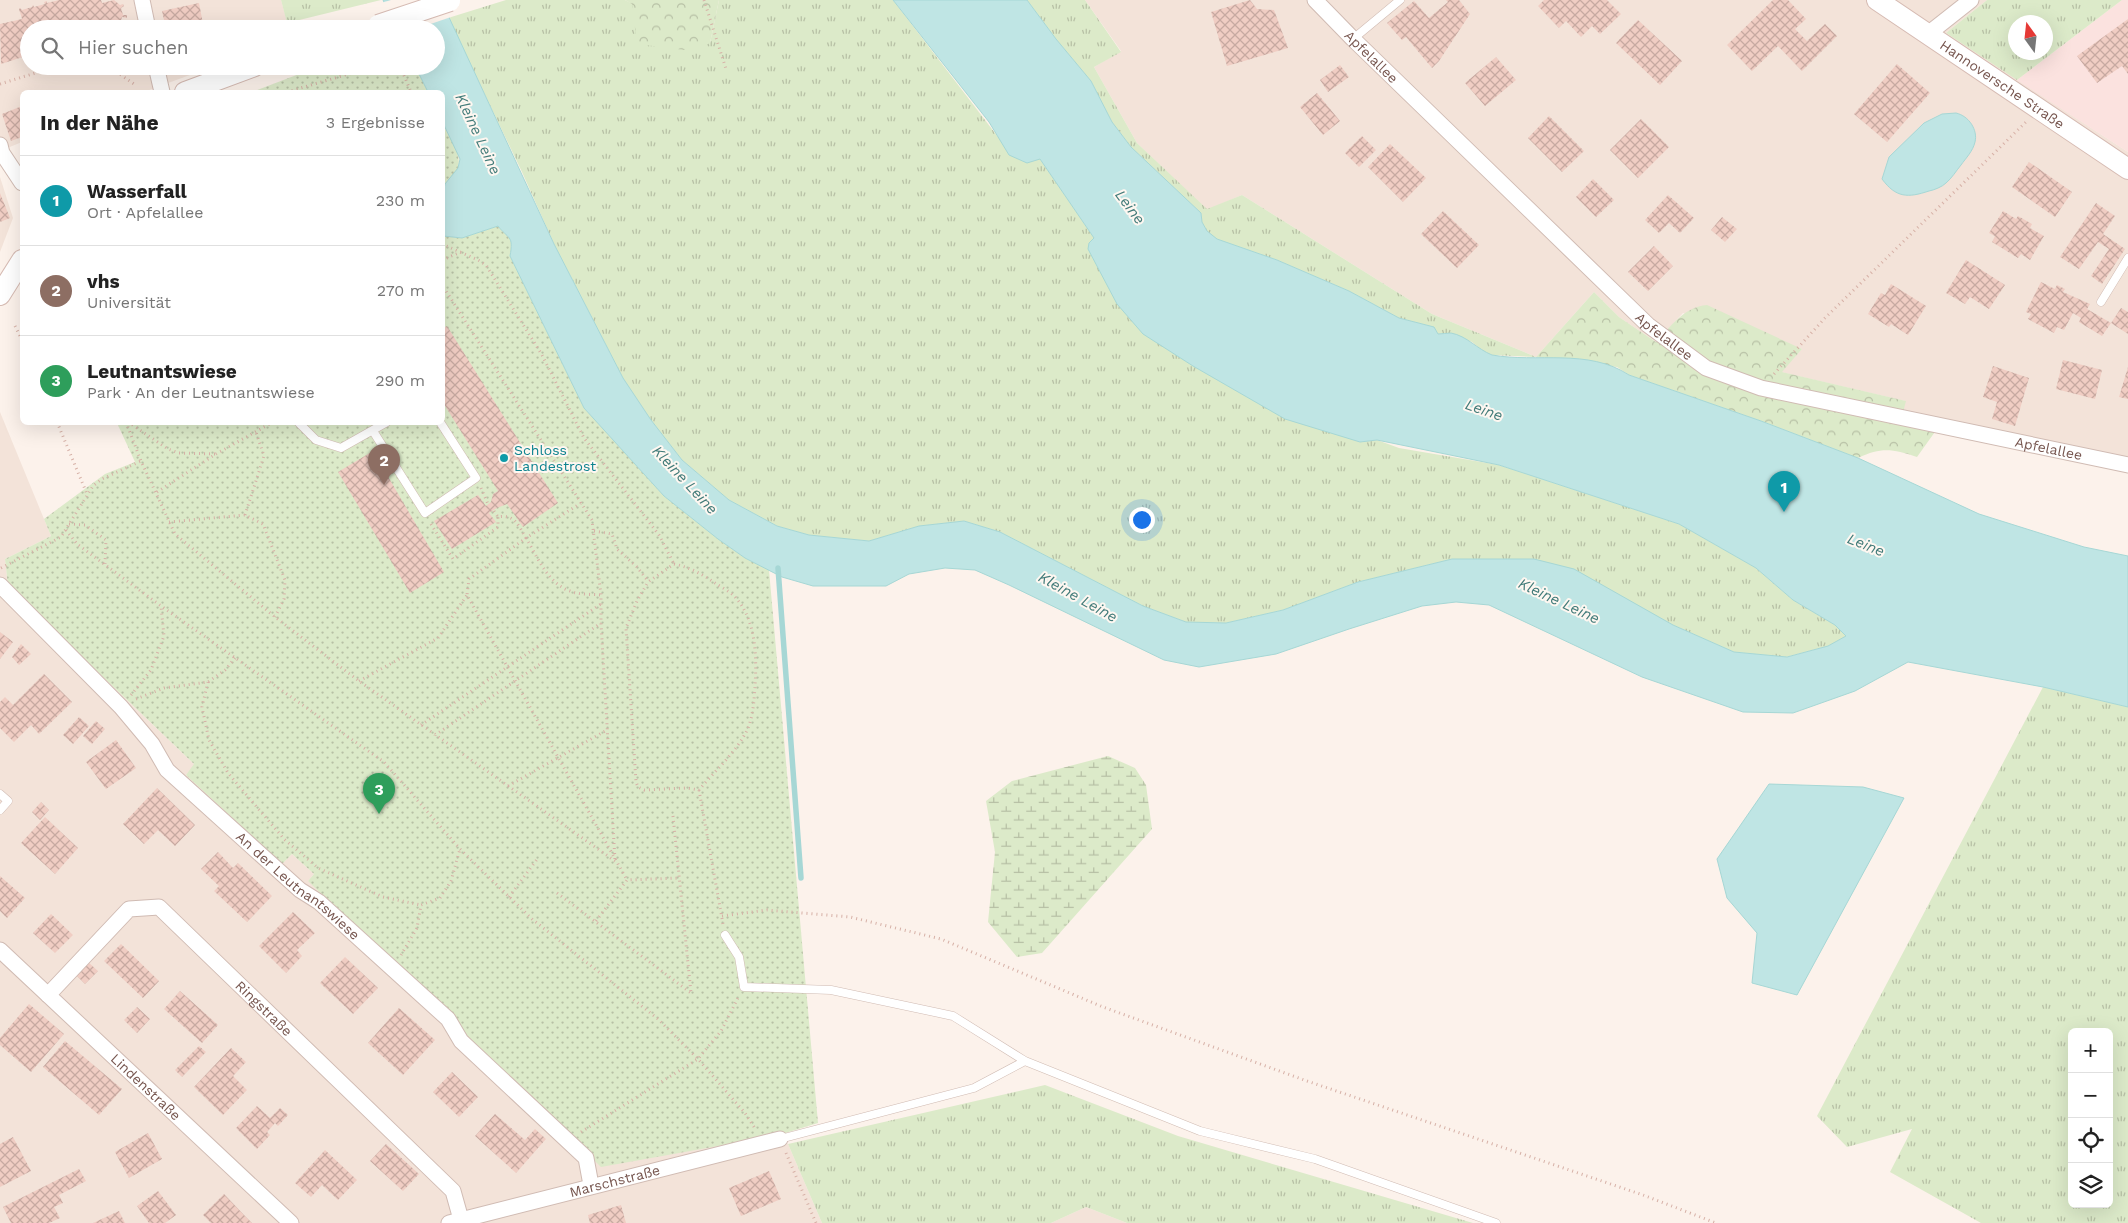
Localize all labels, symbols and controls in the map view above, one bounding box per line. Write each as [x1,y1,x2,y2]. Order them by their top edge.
north arrow [2008,15,2053,60]
search box [20,20,445,75]
street label: Apfelallee [1341,27,1401,86]
icon: search [38,34,66,62]
text: Hier suchen [78,36,189,59]
street label: Hannoversche Straße [1937,37,2067,132]
water label: Kleine Leine [451,91,505,177]
text: In der Nähe [40,110,159,135]
text: 3 Ergebnisse [326,113,425,132]
text: Wasserfall [87,180,187,203]
water label: Leine [1111,186,1149,228]
text: 1 [53,191,59,210]
text: 230 m [376,191,425,210]
text: Ort · Apfelallee [87,203,203,222]
text: vhs [87,270,120,293]
text: 2 [51,281,61,300]
text: 270 m [377,281,425,300]
text: Universität [87,293,171,312]
street label: Apfelallee [1632,309,1696,363]
text: Leutnantswiese [87,360,237,383]
text: 3 [51,371,61,390]
text: 290 m [375,371,425,390]
text: Park · An der Leutnantswiese [87,383,315,402]
water label: Leine [1463,395,1505,425]
street label: Apfelallee [2014,434,2084,463]
place label: Schloss Landestrost [514,442,596,474]
water label: Kleine Leine [649,442,721,518]
pin: 2 [368,444,400,485]
marker: Schloss Landestrost [498,452,510,464]
pin: 1 [1768,471,1800,512]
your location [1129,507,1155,533]
water label: Leine [1845,529,1887,561]
water label: Kleine Leine [1035,568,1121,626]
water label: Kleine Leine [1516,574,1602,628]
pin: 3 [363,773,395,814]
street label: An der Leutnantswiese [233,828,363,943]
street label: Ringstraße [232,977,296,1039]
map controls [2068,1028,2113,1208]
button: + [2068,1028,2113,1073]
street label: Lindenstraße [108,1050,184,1123]
button: − [2068,1073,2113,1118]
button: locate [2068,1118,2113,1163]
street label: Marschstraße [568,1162,662,1200]
button: layers [2068,1163,2113,1208]

